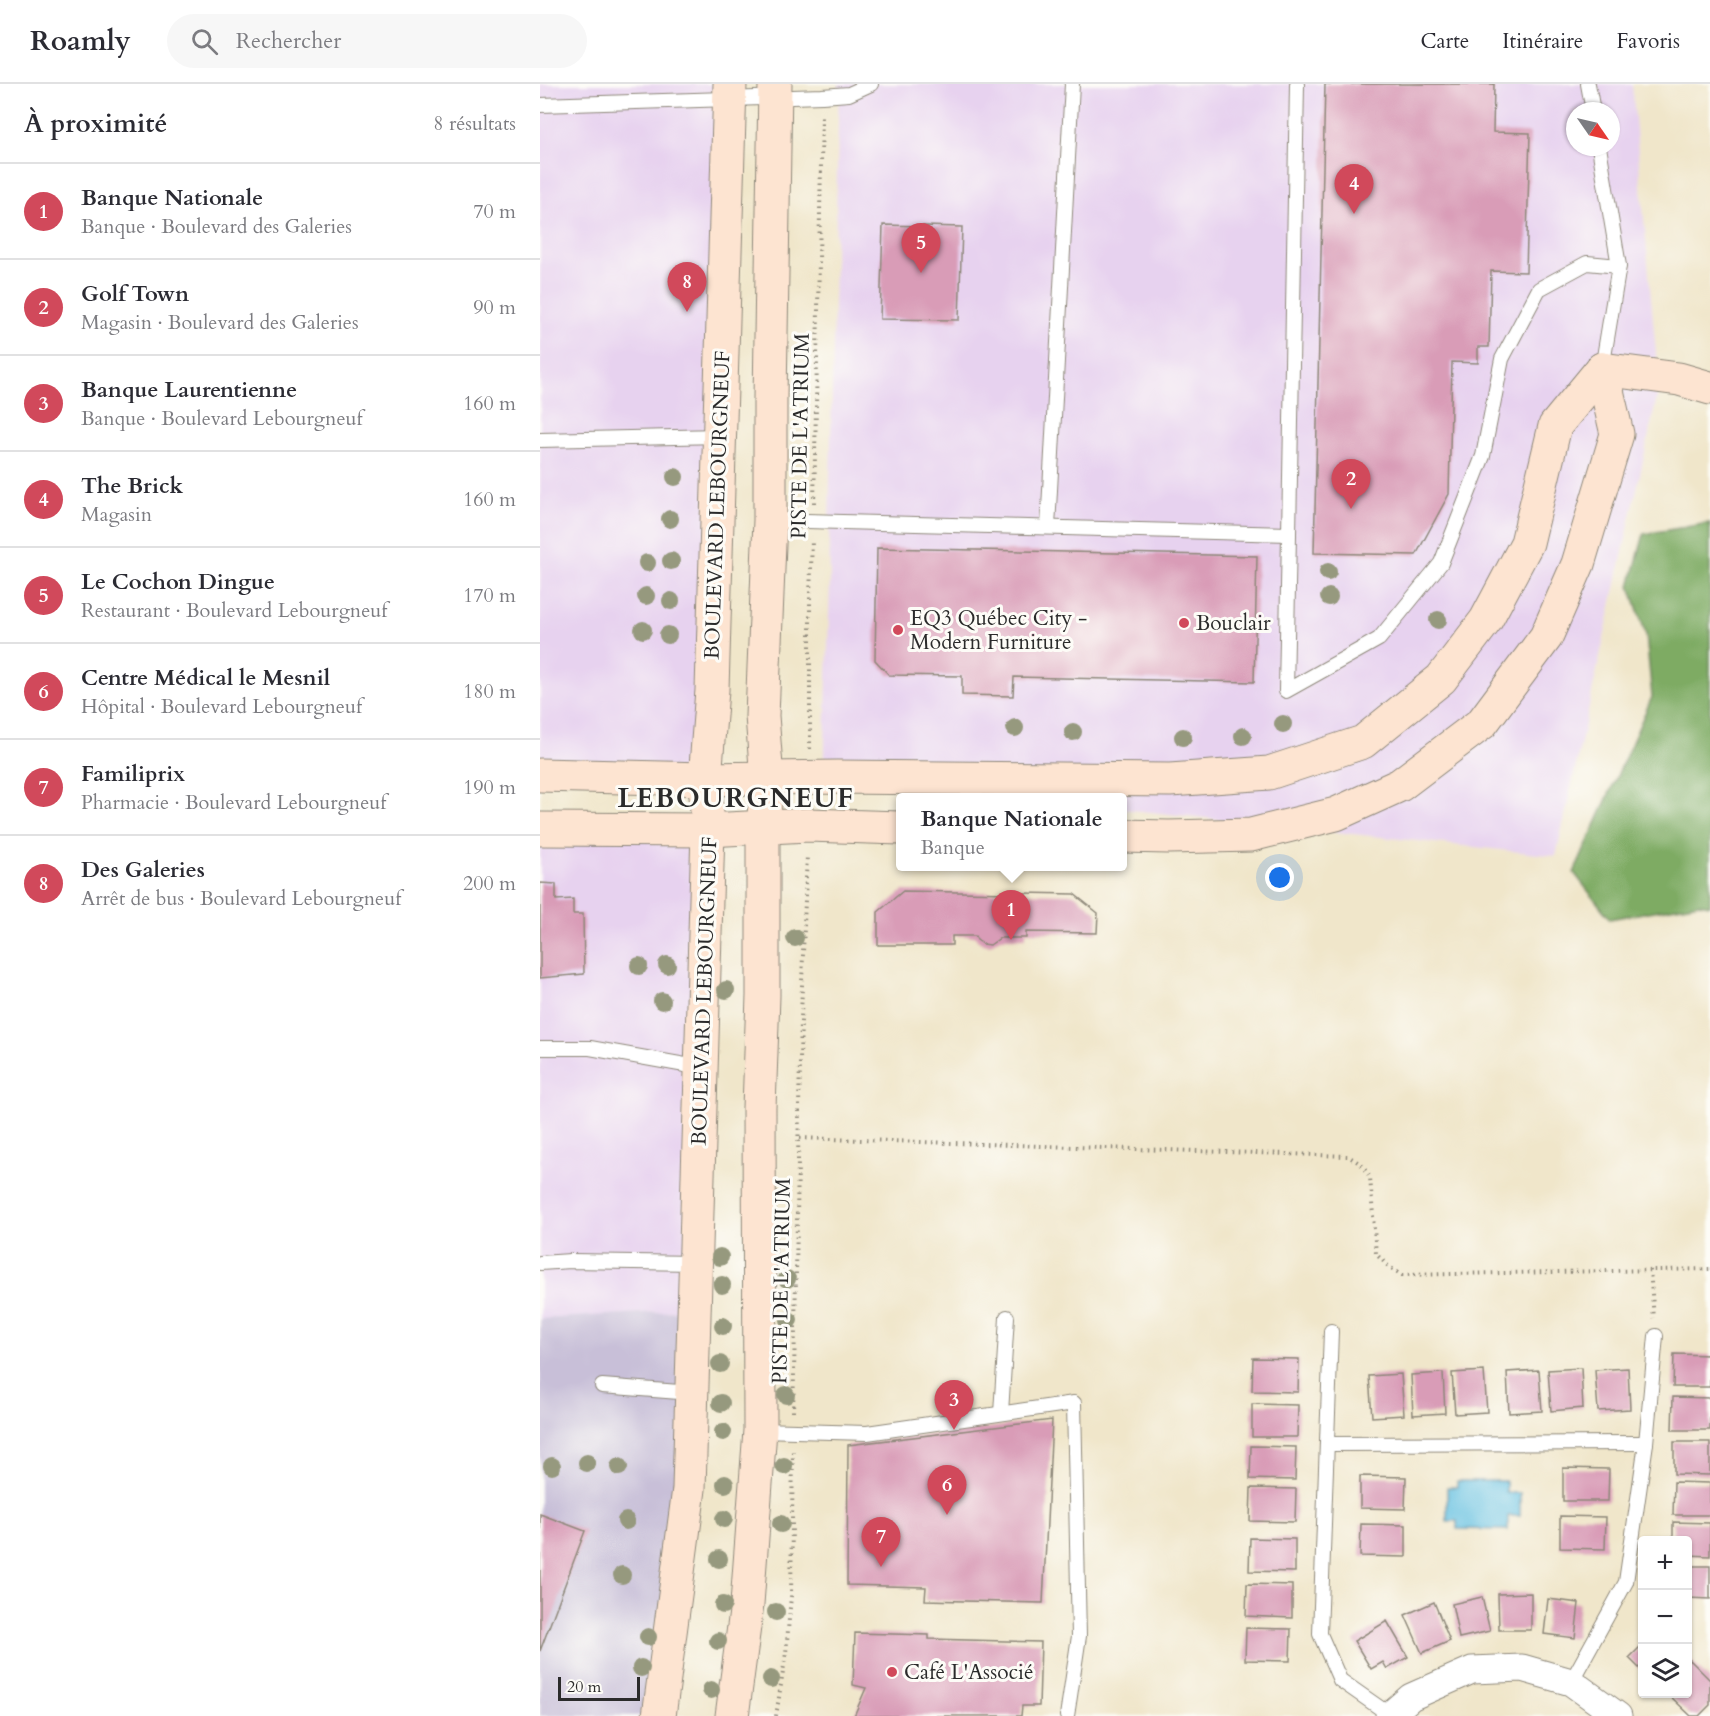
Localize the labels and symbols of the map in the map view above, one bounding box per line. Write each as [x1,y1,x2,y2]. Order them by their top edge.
north arrow [1566,102,1620,156]
pin: 4 [1334,164,1374,214]
pin: 5 [902,224,940,273]
pin: 8 [668,262,706,312]
street label: PISTE DE L'ATRIUM [784,332,817,539]
street label: BOULEVARD LEBOURGNEUF [698,350,737,660]
pin: 2 [1332,460,1370,509]
place label: EQ3 Québec City - Modern Furniture [910,604,1087,657]
place label: Bouclair [1196,609,1271,638]
marker: Bouclair [1177,616,1191,630]
marker: EQ3 Québec City - Modern Furniture [891,623,905,637]
district label: LEBOURGNEUF [617,780,855,817]
street label: BOULEVARD LEBOURGNEUF [685,836,724,1146]
your location [1265,863,1294,892]
pin: 1 [992,890,1030,940]
street label: PISTE DE L'ATRIUM [765,1177,798,1384]
pin: 3 [934,1380,974,1430]
pin: 6 [928,1466,966,1515]
pin: 7 [862,1518,900,1567]
place label: Café L'Associé [904,1658,1034,1687]
marker: Café L'Associé [885,1665,899,1679]
scale bar [558,1674,640,1702]

